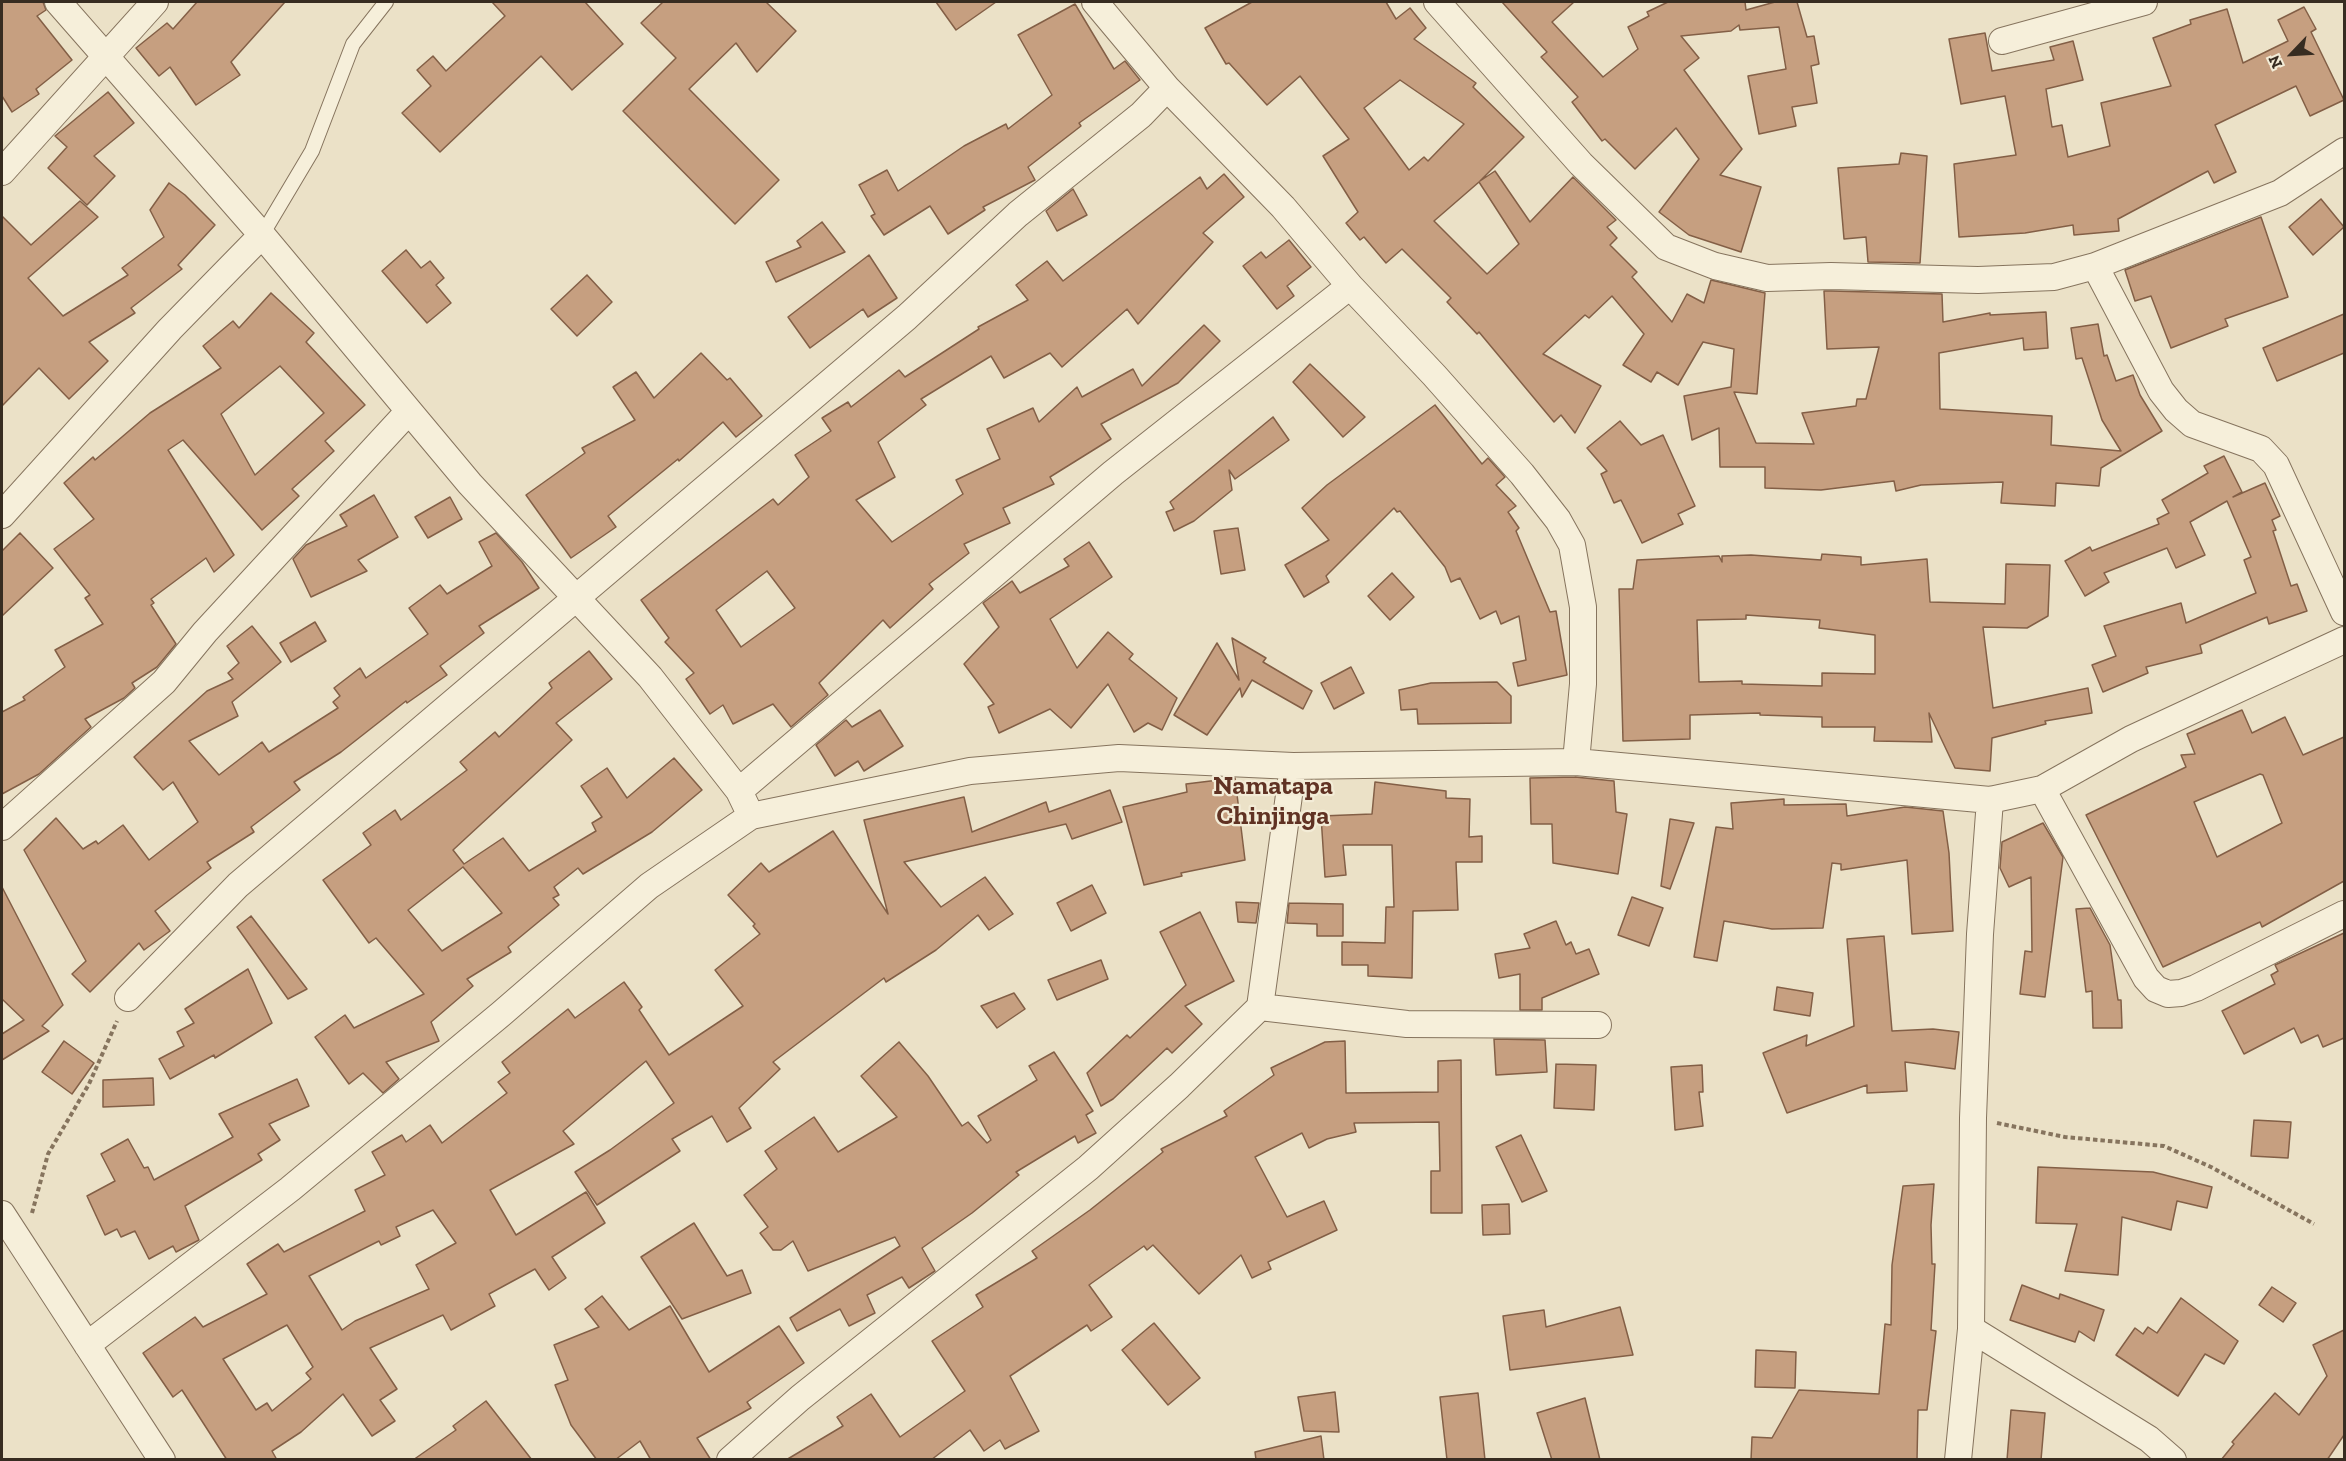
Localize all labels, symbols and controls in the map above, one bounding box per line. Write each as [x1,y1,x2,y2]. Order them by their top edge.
north arrow [2262,24,2322,84]
text: N [2264,52,2286,71]
district label: Namatapa Chinjinga [1213,771,1333,832]

